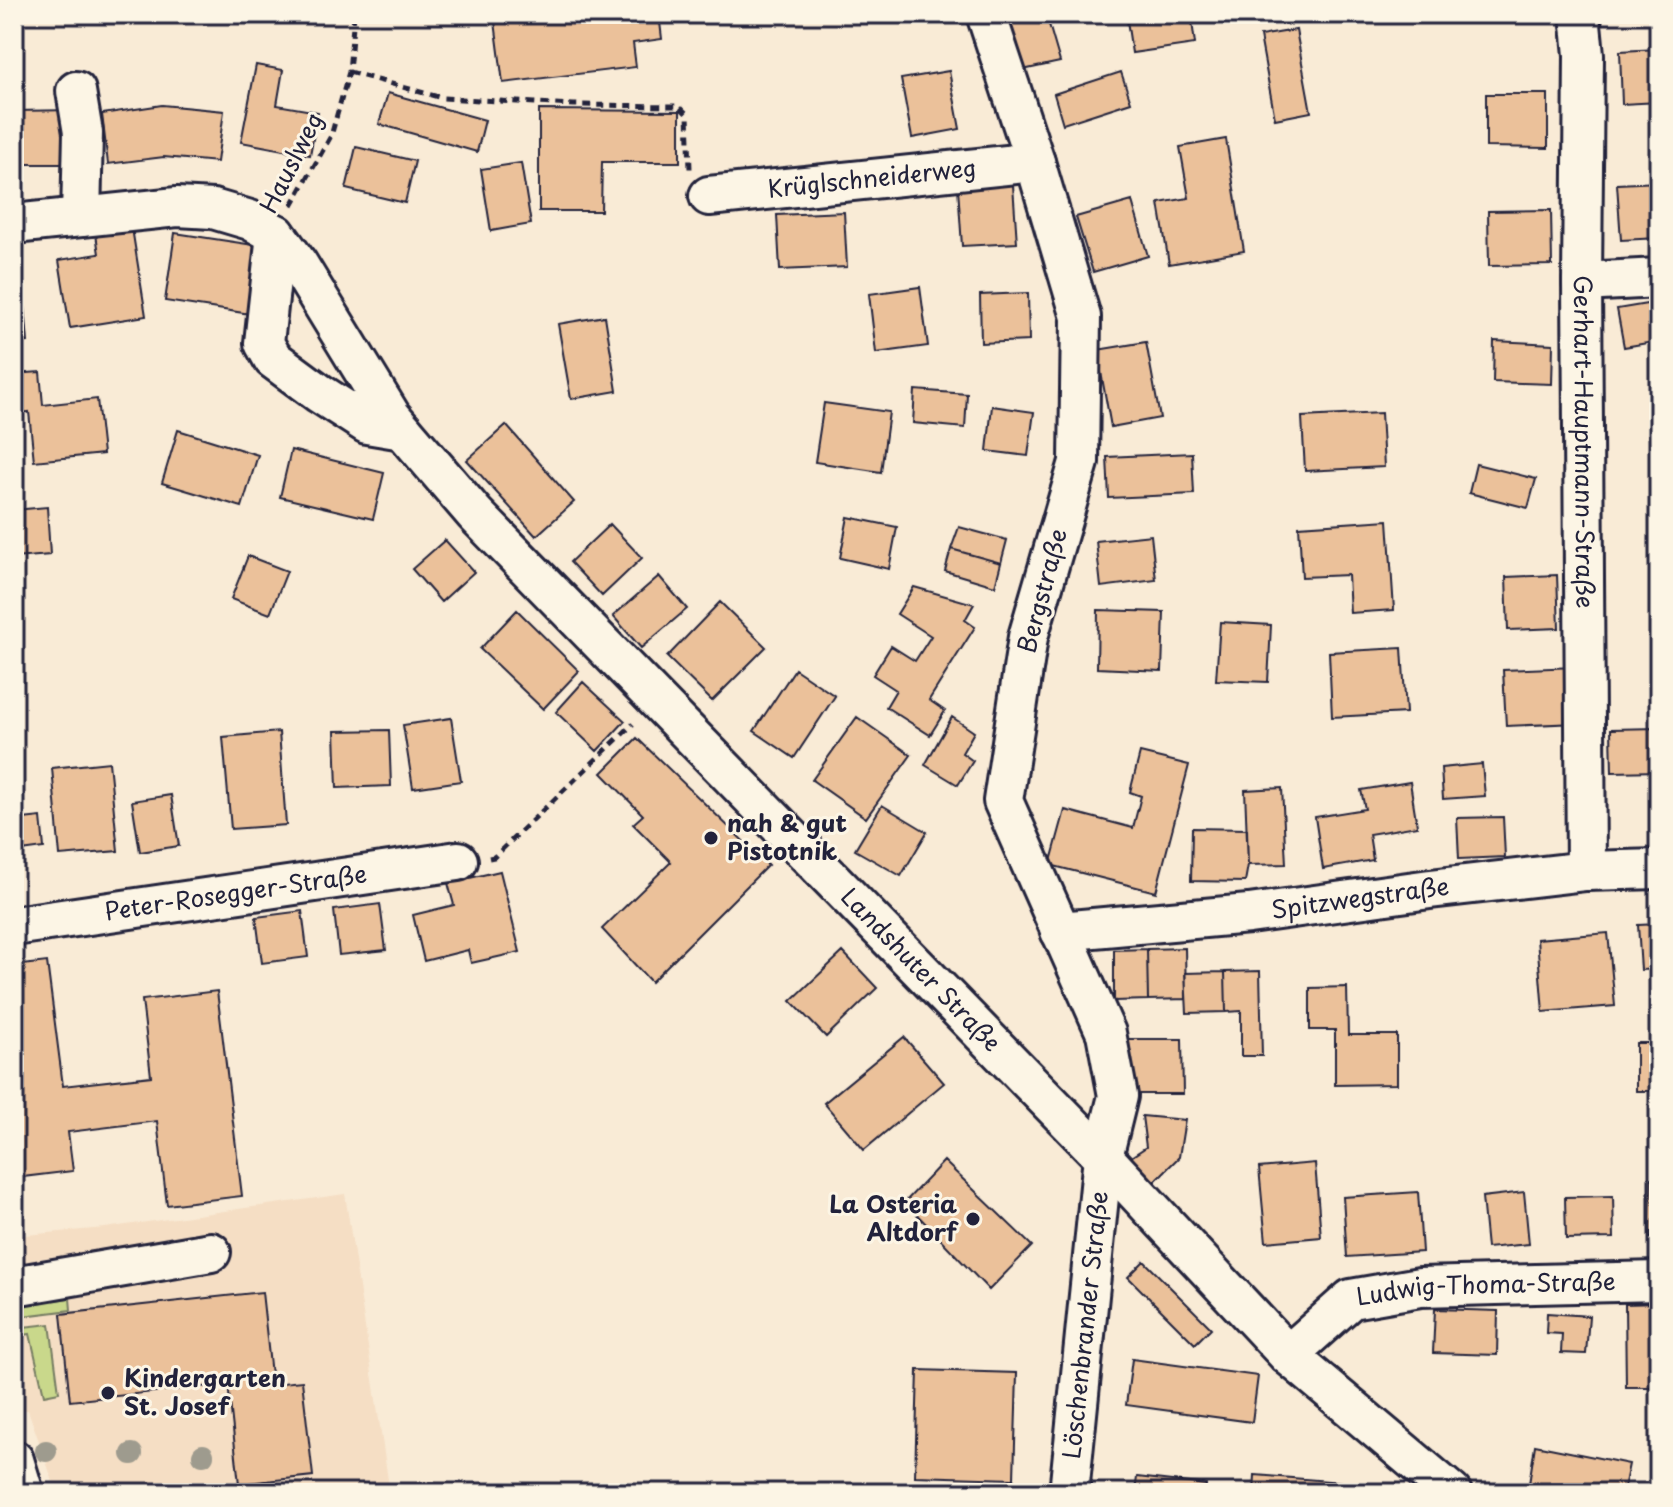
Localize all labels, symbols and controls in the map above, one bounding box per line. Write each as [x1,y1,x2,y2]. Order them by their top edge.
street label: Hauslweg [249,105,331,219]
street label: Krüglschneiderweg [766,148,978,206]
street label: Gerhart-Hauptmann-Straße [1566,275,1604,608]
street label: Bergstraße [1007,524,1075,657]
place label: nah & gut Pistotnik [727,804,847,868]
marker: nah & gut Pistotnik [702,829,720,847]
street label: Peter-Rosegger-Straße [102,855,369,929]
street label: Spitzwegstraße [1269,867,1451,927]
street label: Landshuter Straße [833,879,1010,1059]
place label: La Osteria Altdorf [829,1185,959,1249]
street label: Löschenbrander Straße [1052,1189,1116,1461]
marker: La Osteria Altdorf [964,1210,982,1228]
street label: Ludwig-Thoma-Straße [1353,1262,1616,1314]
place label: Kindergarten St. Josef [124,1359,286,1423]
marker: Kindergarten St. Josef [99,1384,117,1402]

